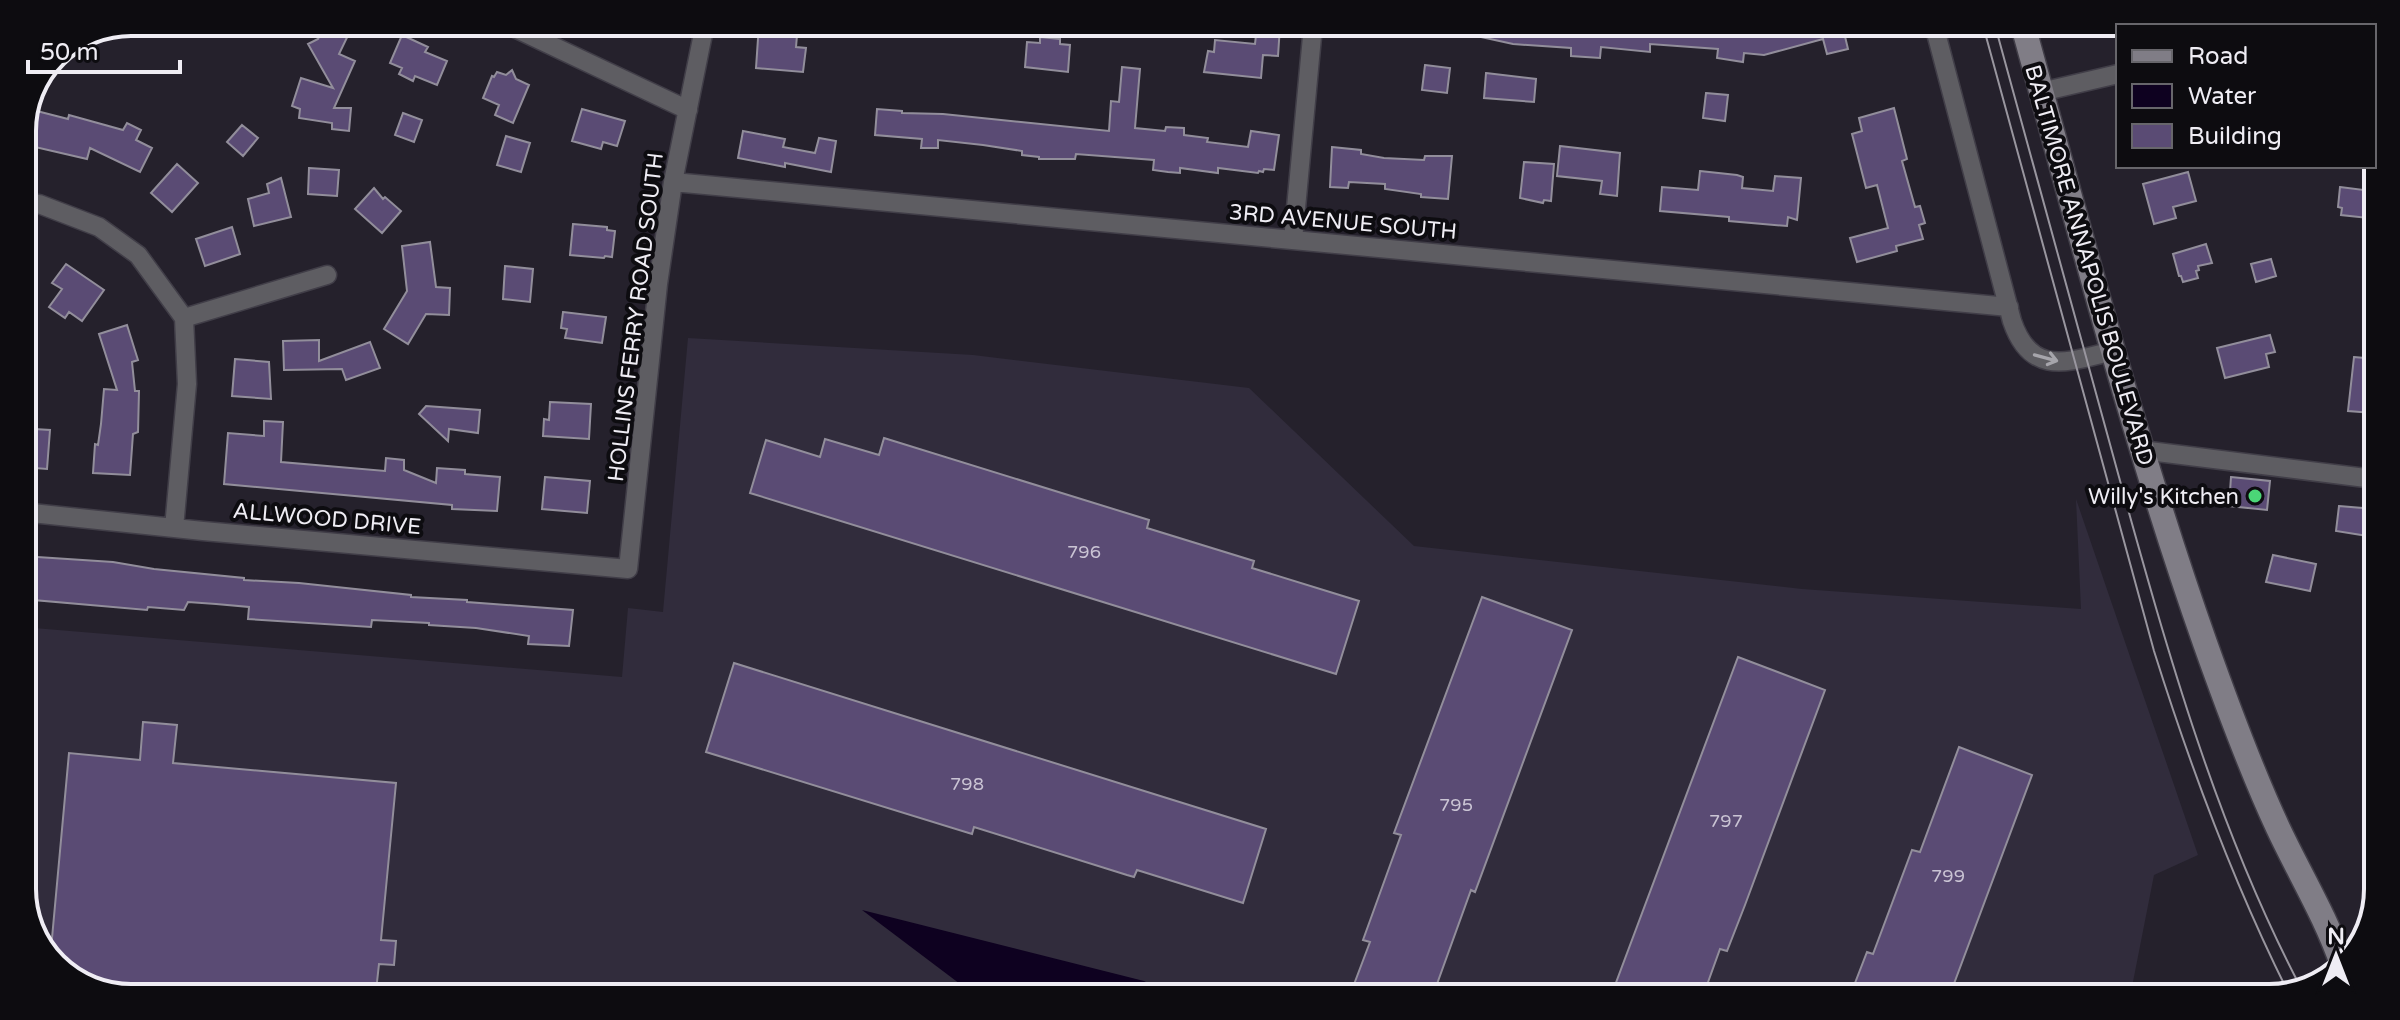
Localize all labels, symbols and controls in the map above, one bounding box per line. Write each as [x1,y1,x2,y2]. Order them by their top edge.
scale bar [28,24,180,74]
legend [2116,24,2376,168]
text: 50 m [40,38,98,67]
text: Road [2188,42,2248,71]
street label: BALTIMORE ANNAPOLIS BOULEVARD [2019,62,2159,469]
text: Water [2188,82,2257,111]
text: Building [2188,122,2282,151]
street label: HOLLINS FERRY ROAD SOUTH [603,151,669,483]
street label: 3RD AVENUE SOUTH [1228,199,1458,245]
one-way arrow [2033,351,2058,366]
place label: Willy's Kitchen [2088,484,2239,510]
marker: Willy's Kitchen [2246,487,2264,505]
street label: ALLWOOD DRIVE [232,498,422,540]
house number: 796 [1067,541,1101,563]
house number: 798 [950,773,984,795]
house number: 795 [1439,794,1473,816]
house number: 797 [1709,810,1743,832]
house number: 799 [1931,865,1965,887]
north arrow [2296,916,2376,996]
text: N [2327,924,2345,950]

